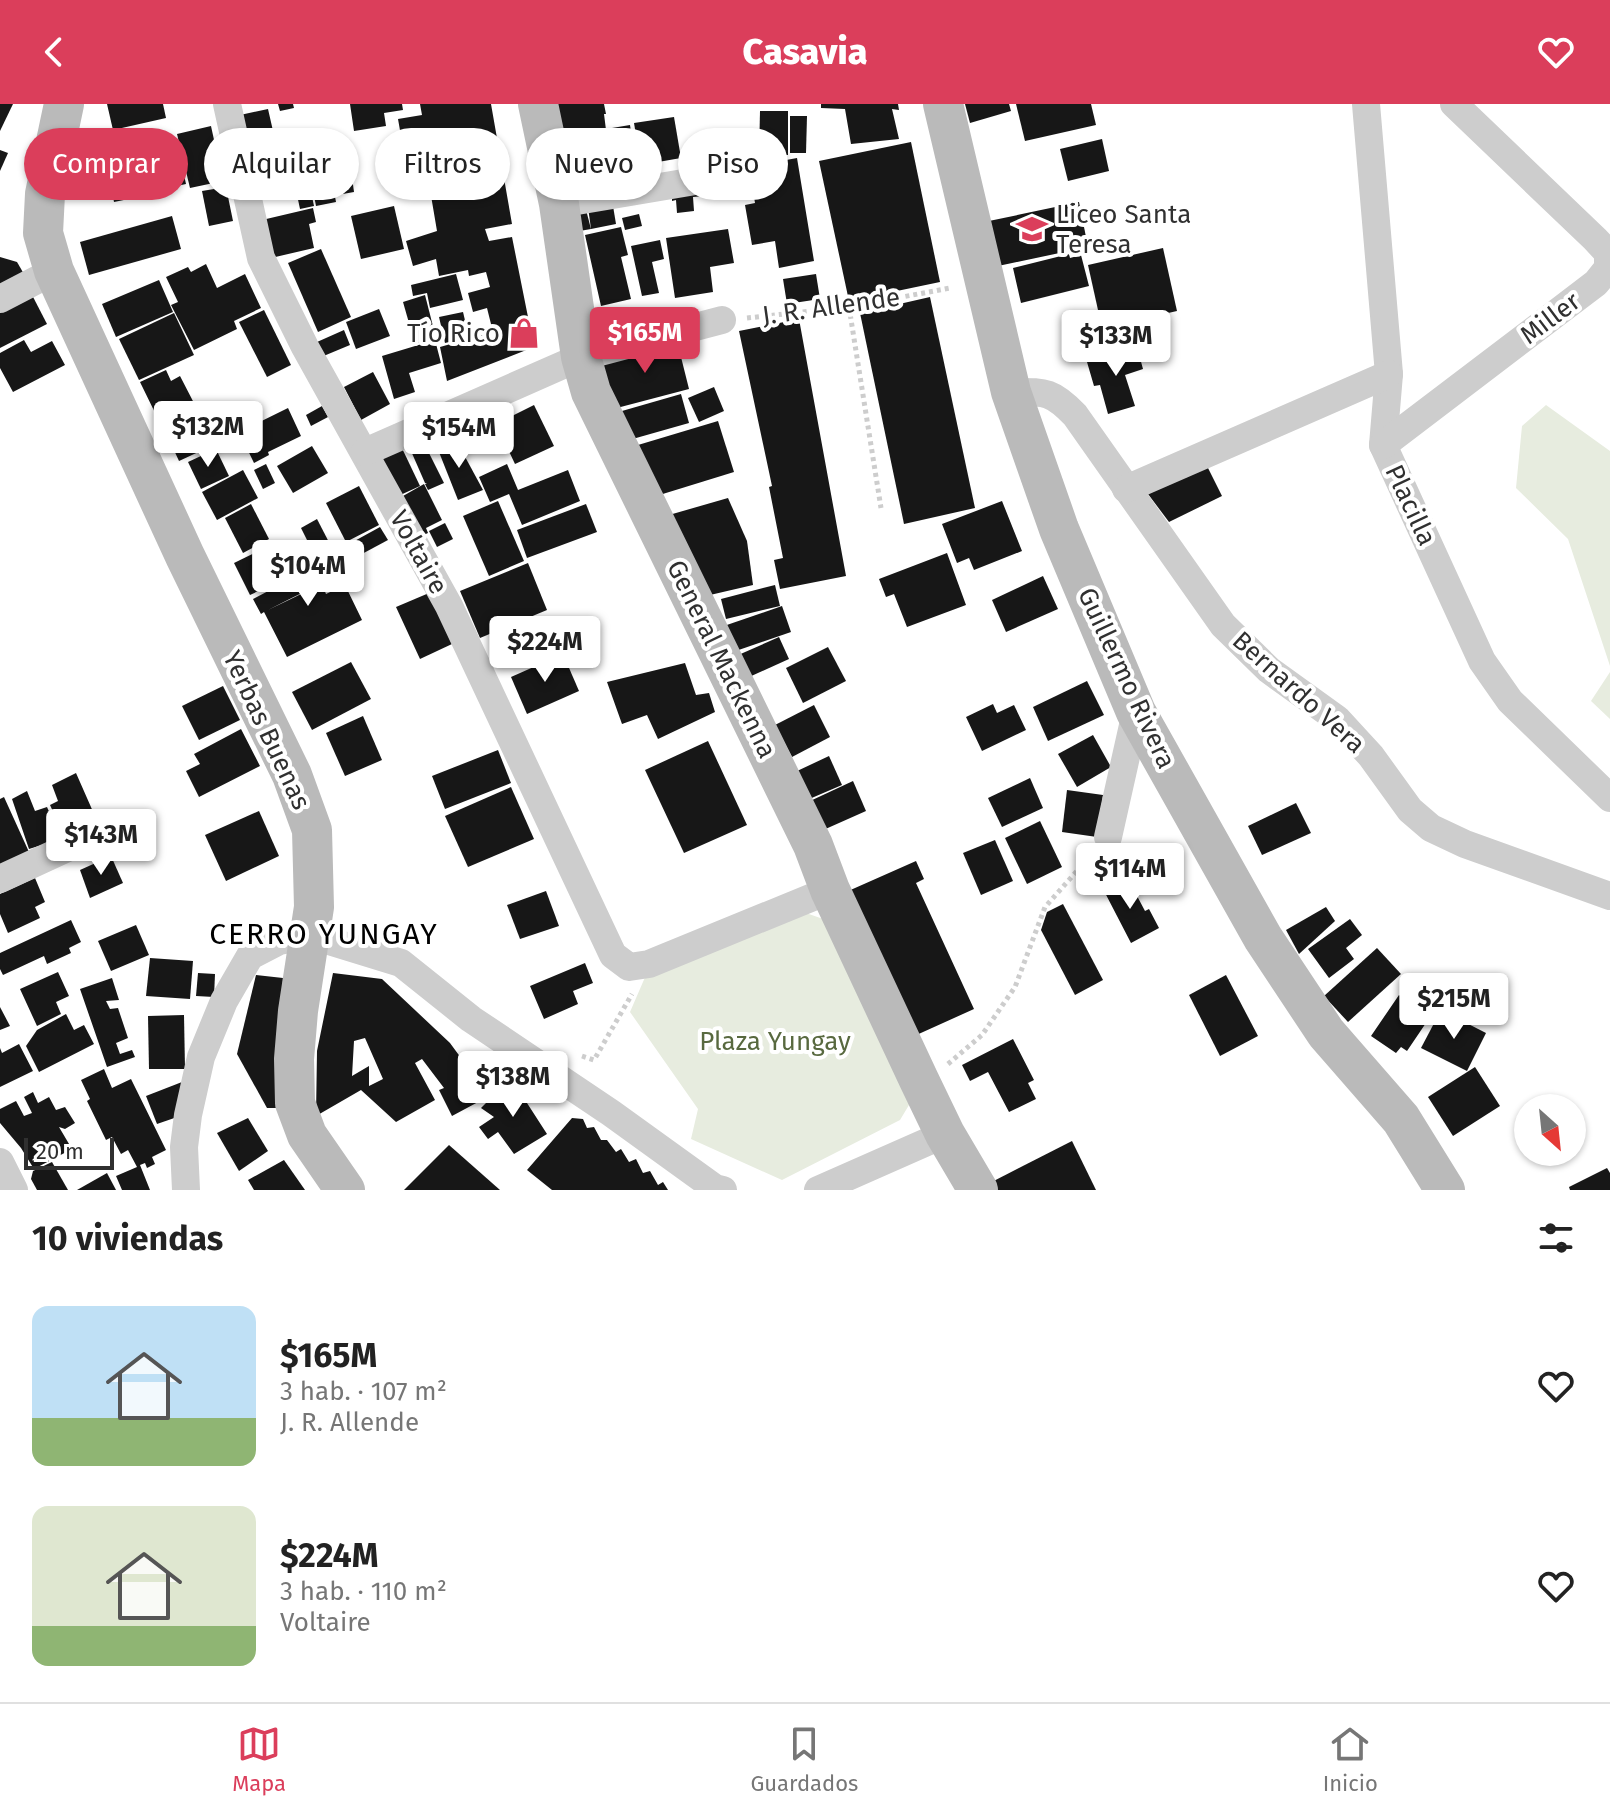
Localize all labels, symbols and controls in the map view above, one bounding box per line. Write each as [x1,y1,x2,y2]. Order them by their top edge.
icon: back [32,30,76,74]
text: Casavia [742,30,868,74]
icon: heart [1534,30,1578,74]
chip: Comprar [24,128,188,200]
chip: Alquilar [204,128,359,200]
chip: Filtros [375,128,510,200]
chip: Nuevo [526,128,662,200]
chip: Piso [678,128,788,200]
place label: Liceo Santa Teresa [1056,199,1191,260]
school or university icon: Liceo Santa Teresa [1015,212,1049,246]
street label: J. R. Allende [760,281,902,332]
street label: Miller [1514,286,1586,351]
pin: $165M [589,307,701,375]
pin: $133M [1060,310,1172,378]
shop icon: Tío Rico [507,316,541,350]
text: $165M [608,317,682,348]
place label: Tío Rico [407,318,500,349]
text: $133M [1080,320,1152,351]
pin: $132M [152,401,264,469]
pin: $154M [403,402,515,470]
text: $132M [172,411,244,442]
text: $154M [422,412,496,443]
street label: Placilla [1378,460,1443,551]
street label: Voltaire [383,505,454,599]
pin: $104M [252,540,364,608]
text: $104M [270,550,346,581]
street label: General Mackenna [660,555,783,763]
street label: Guillermo Rivera [1071,583,1182,773]
pin: $224M [489,616,601,684]
street label: Bernardo Vera [1226,625,1371,760]
text: $224M [507,626,583,657]
street label: Yerbas Buenas [216,646,317,814]
pin: $143M [45,809,157,877]
text: $143M [64,819,138,850]
pin: $114M [1074,843,1186,911]
text: $114M [1094,853,1166,884]
district label: CERRO YUNGAY [209,916,439,952]
pin: $215M [1398,973,1510,1041]
text: $215M [1417,983,1491,1014]
park label: Plaza Yungay [699,1026,851,1057]
pin: $138M [457,1051,569,1119]
text: $138M [476,1061,550,1092]
north arrow [1514,1094,1586,1166]
map controls [1514,1094,1586,1166]
scale bar [24,1134,114,1170]
text: 20 m [36,1138,84,1165]
icon: filters [1534,1216,1578,1260]
text: 10 viviendas [32,1218,223,1259]
text: $165M [280,1335,377,1376]
icon: home [96,1338,192,1434]
icon: heart [1534,1364,1578,1408]
text: 3 hab. · 107 m² [280,1376,447,1407]
text: J. R. Allende [280,1407,419,1438]
text: $224M [280,1535,378,1576]
icon: home [96,1538,192,1634]
icon: heart [1534,1564,1578,1608]
text: 3 hab. · 110 m² [280,1576,447,1607]
text: Voltaire [280,1607,371,1638]
tab: Mapa [232,1722,286,1797]
tab: Guardados [750,1722,858,1797]
tab: Inicio [1323,1722,1378,1797]

